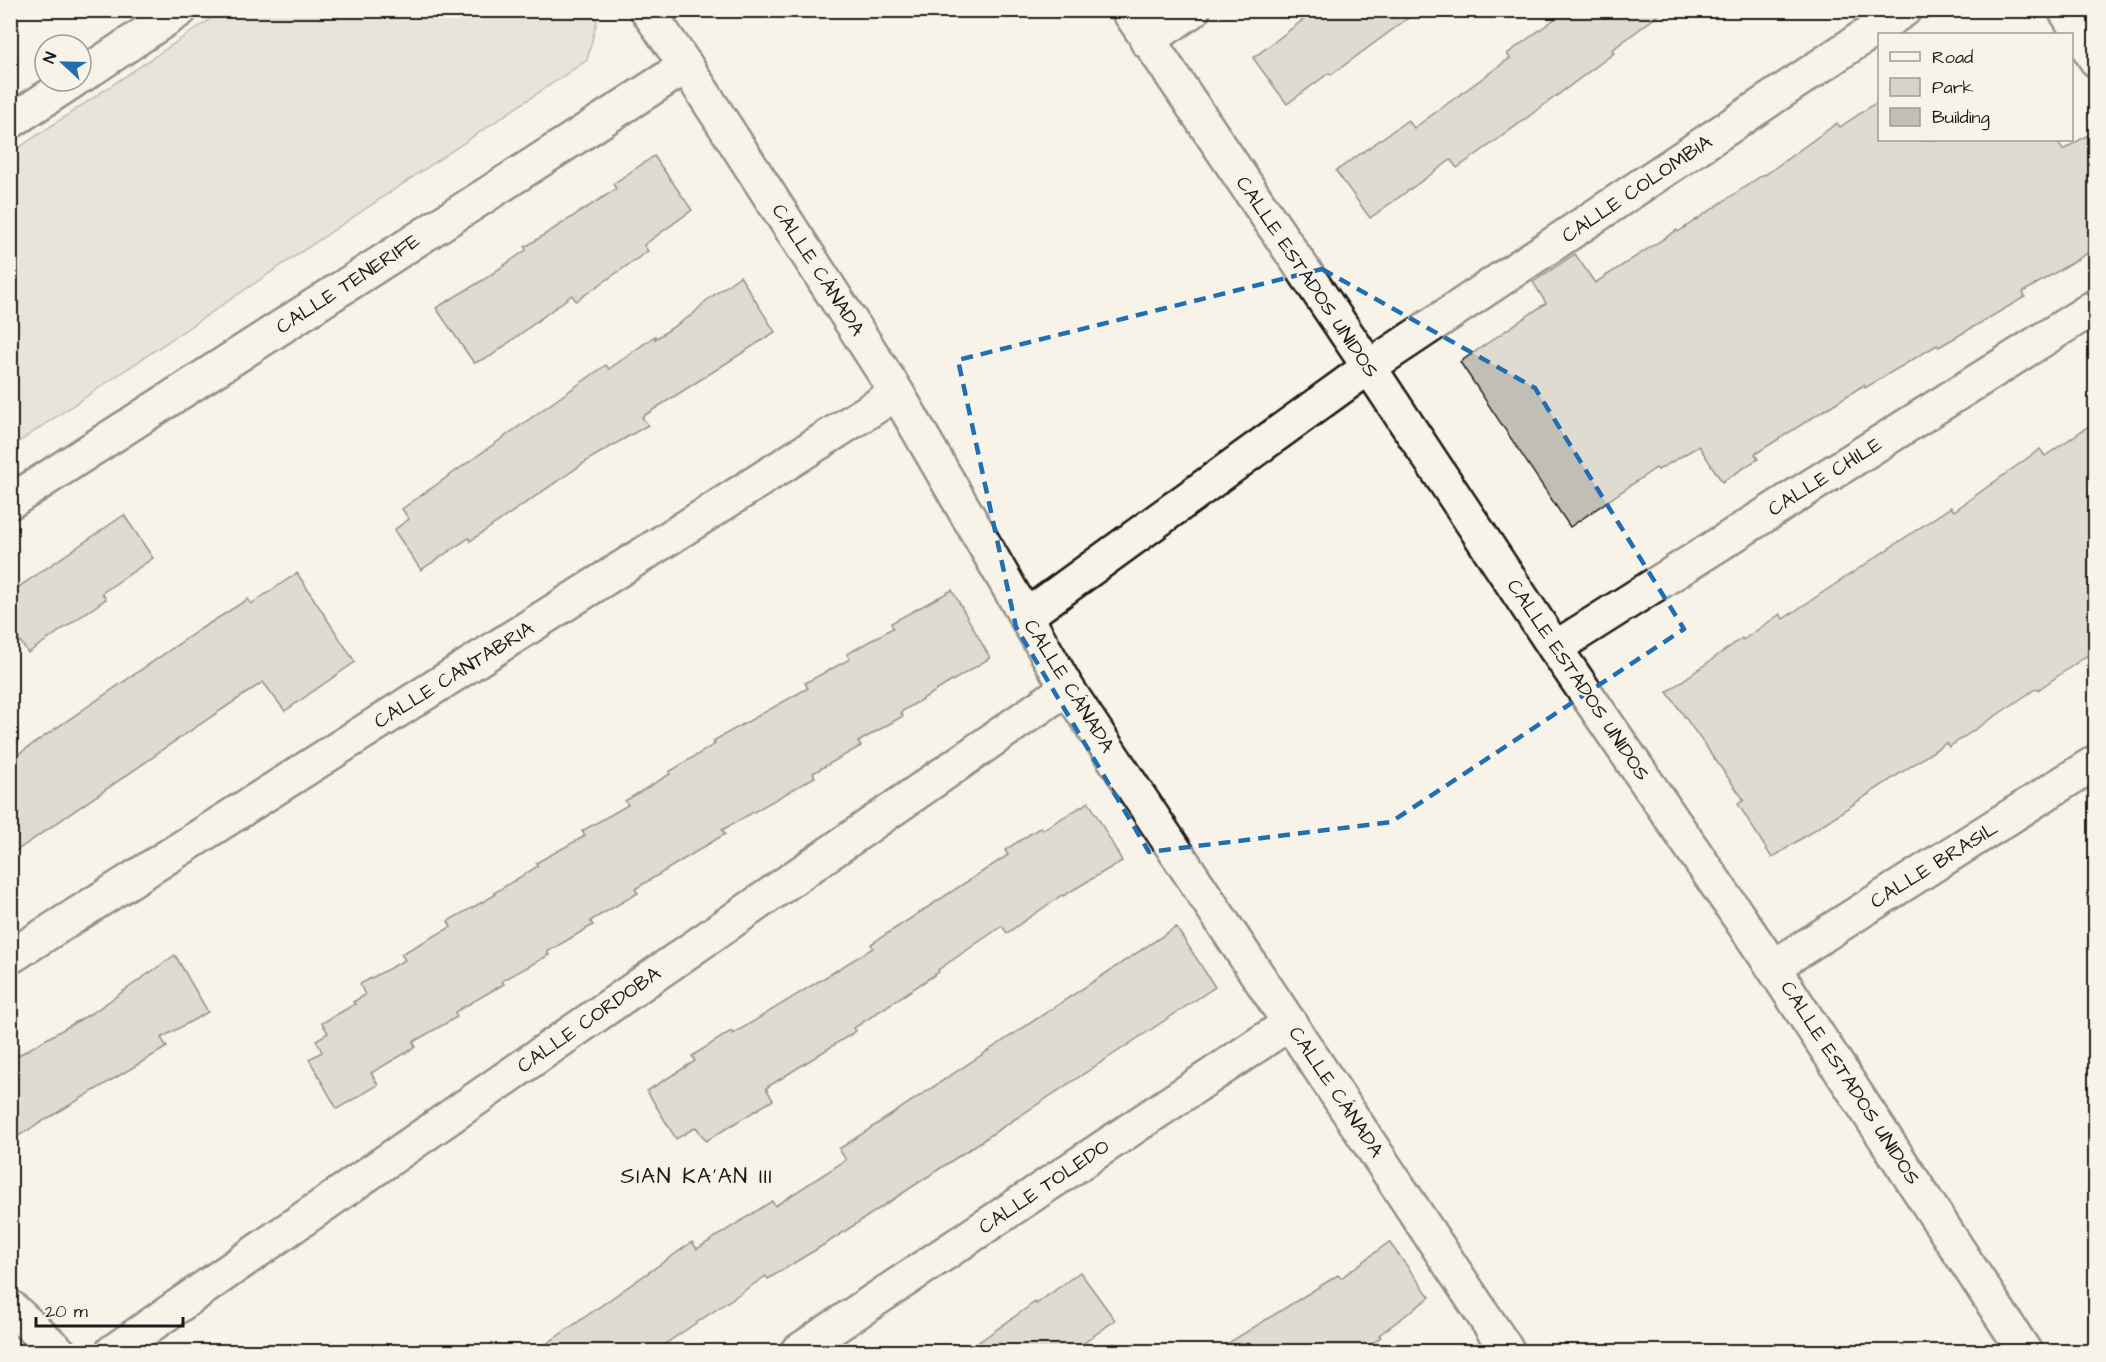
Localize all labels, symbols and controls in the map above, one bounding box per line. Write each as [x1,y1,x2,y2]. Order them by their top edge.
north arrow [33,33,93,93]
legend [1878,33,2073,141]
text: Road [1932,45,1973,70]
text: N [38,49,62,67]
text: Park [1932,75,1974,100]
text: Building [1932,105,1990,131]
street label: CALLE COLOMBIA [1556,128,1718,250]
street label: CALLE ESTADOS UNIDOS [1229,171,1385,383]
street label: CALLE CÁNADA [765,198,871,342]
street label: CALLE TENERIFE [271,227,425,341]
street label: CALLE CHILE [1763,431,1887,523]
street label: CALLE ESTADOS UNIDOS [1500,574,1656,786]
street label: CALLE CANTABRIA [369,614,539,736]
street label: CALLE CÁNADA [1017,614,1121,758]
street label: CALLE BRASIL [1865,814,2003,915]
street label: CALLE CORDOBA [511,960,667,1080]
street label: CALLE ESTADOS UNIDOS [1774,976,1927,1190]
street label: CALLE CÁNADA [1282,1021,1390,1163]
street label: CALLE TOLEDO [973,1133,1115,1241]
district label: SIAN KA'AN III [621,1161,773,1192]
scale bar [36,1290,183,1328]
text: 20 m [45,1299,88,1324]

